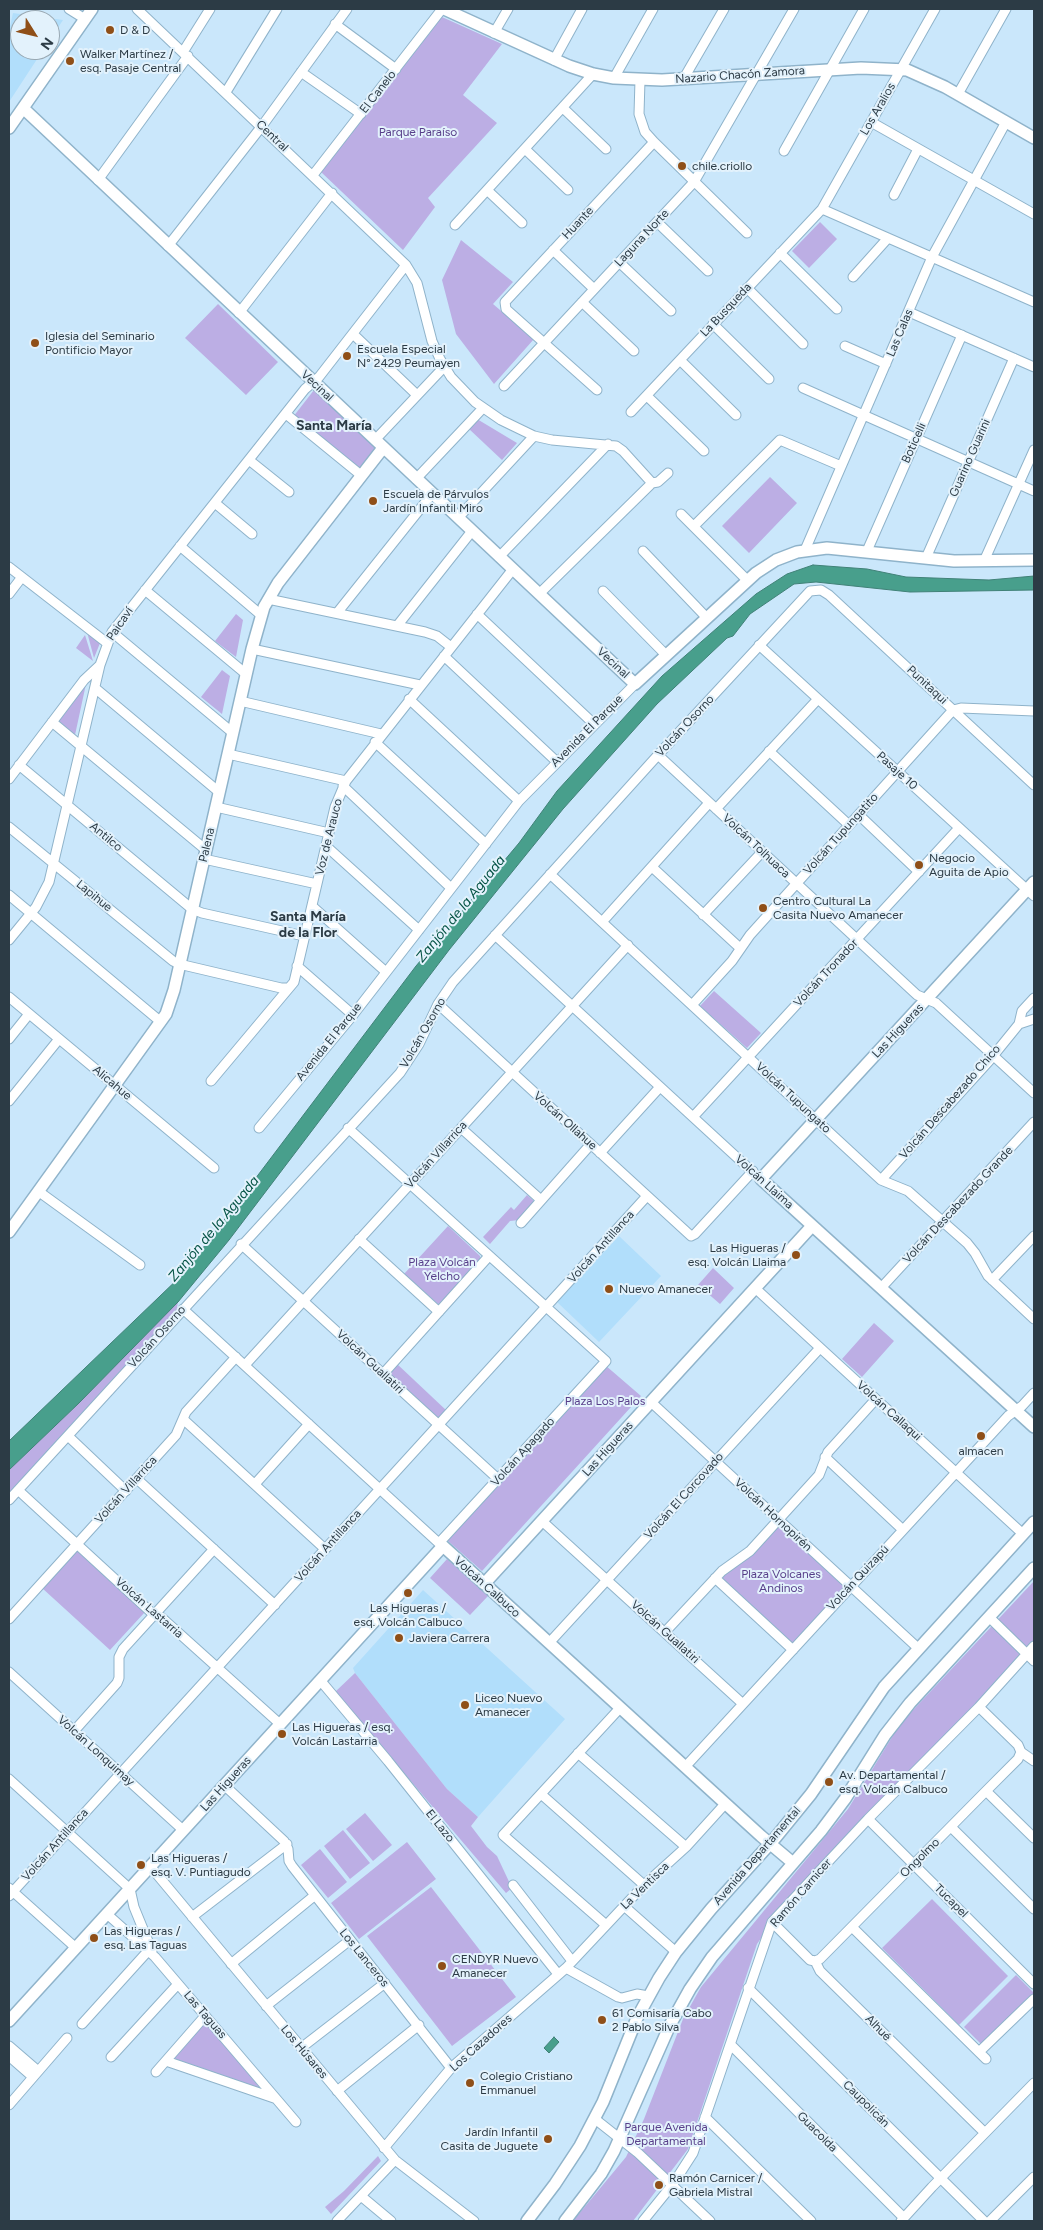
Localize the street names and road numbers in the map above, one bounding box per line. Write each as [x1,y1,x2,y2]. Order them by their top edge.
street label: Nazario Chacón Zamora [675,63,805,87]
street label: El Canelo [357,68,399,116]
street label: Los Aralios [857,80,899,138]
street label: Central [253,117,291,155]
street label: Huante [559,204,597,242]
street label: Laguna Norte [612,206,672,270]
street label: La Busqueda [697,280,755,340]
street label: Las Calas [884,307,916,359]
street label: Vecinal [298,367,336,405]
street label: Guarino Guarini [946,417,994,499]
street label: Boticelli [899,421,929,465]
street label: Paicaví [104,605,136,643]
street label: Vecinal [594,644,632,682]
street label: Punitaqui [904,663,950,707]
street label: Avenida El Parque [548,692,626,770]
street label: Volcán Osorno [653,692,717,760]
street label: Pasaje 10 [874,749,920,793]
street label: Volcán Tupungatito [801,790,881,878]
street label: Voz de Arauco [313,797,345,877]
street label: Volcán Tolhuaca [719,811,793,881]
street label: Antilco [87,819,125,855]
street label: Palena [196,826,218,864]
street label: Lapihue [73,877,115,915]
street label: Volcán Tronador [791,936,861,1010]
street label: Volcán Osorno [397,995,449,1071]
street label: Avenida El Parque [293,1000,365,1084]
street label: Las Higueras [869,1001,927,1061]
street label: Volcán Descabezado Chico [896,1042,1004,1162]
street label: Volcán Tupungato [752,1059,834,1137]
street label: Alicahue [90,1063,134,1103]
street label: Volcán Ollahue [530,1089,600,1153]
street label: Volcán Villarrica [402,1118,470,1192]
street label: Volcán Descabezado Grande [900,1143,1016,1267]
street label: Volcán Llaima [732,1152,796,1212]
street label: Volcán Antillanca [565,1208,637,1286]
street label: Volcán Osorno [125,1303,189,1371]
street label: Volcán Guallatiri [333,1327,407,1397]
street label: Volcán Callaqui [854,1378,924,1444]
street label: Volcán Apagado [488,1414,558,1490]
street label: Las Higueras [580,1419,636,1479]
street label: Volcán El Corcovado [641,1450,727,1542]
street label: Volcán Villarrica [92,1453,160,1527]
street label: Volcán Hornopirén [731,1475,815,1555]
street label: Volcán Antillanca [292,1507,364,1585]
street label: Volcán Quizapú [824,1542,892,1614]
street label: Volcán Calbuco [451,1553,523,1621]
street label: Volcán Lastarria [112,1575,186,1641]
street label: Volcán Guallatiri [628,1597,702,1667]
street label: Volcán Lonquimay [55,1713,137,1789]
street label: Las Higueras [198,1754,254,1814]
street label: Avenida Departamental [710,1804,804,1908]
street label: Volcán Antillanca [19,1806,91,1884]
street label: El Lazo [422,1807,458,1845]
street label: Ongolmo [897,1835,943,1881]
street label: Ramón Carnicer [767,1856,835,1930]
street label: La Ventisca [618,1859,672,1913]
street label: Tucapel [931,1881,971,1921]
street label: Los Lanceros [336,1926,392,1990]
street label: Las Taguas [180,1988,230,2042]
street label: Los Cazadores [447,2011,515,2075]
street label: Alhué [862,2012,894,2044]
street label: Los Húsares [277,2022,331,2082]
street label: Caupolicán [840,2078,892,2130]
street label: Guacolda [794,2109,840,2155]

